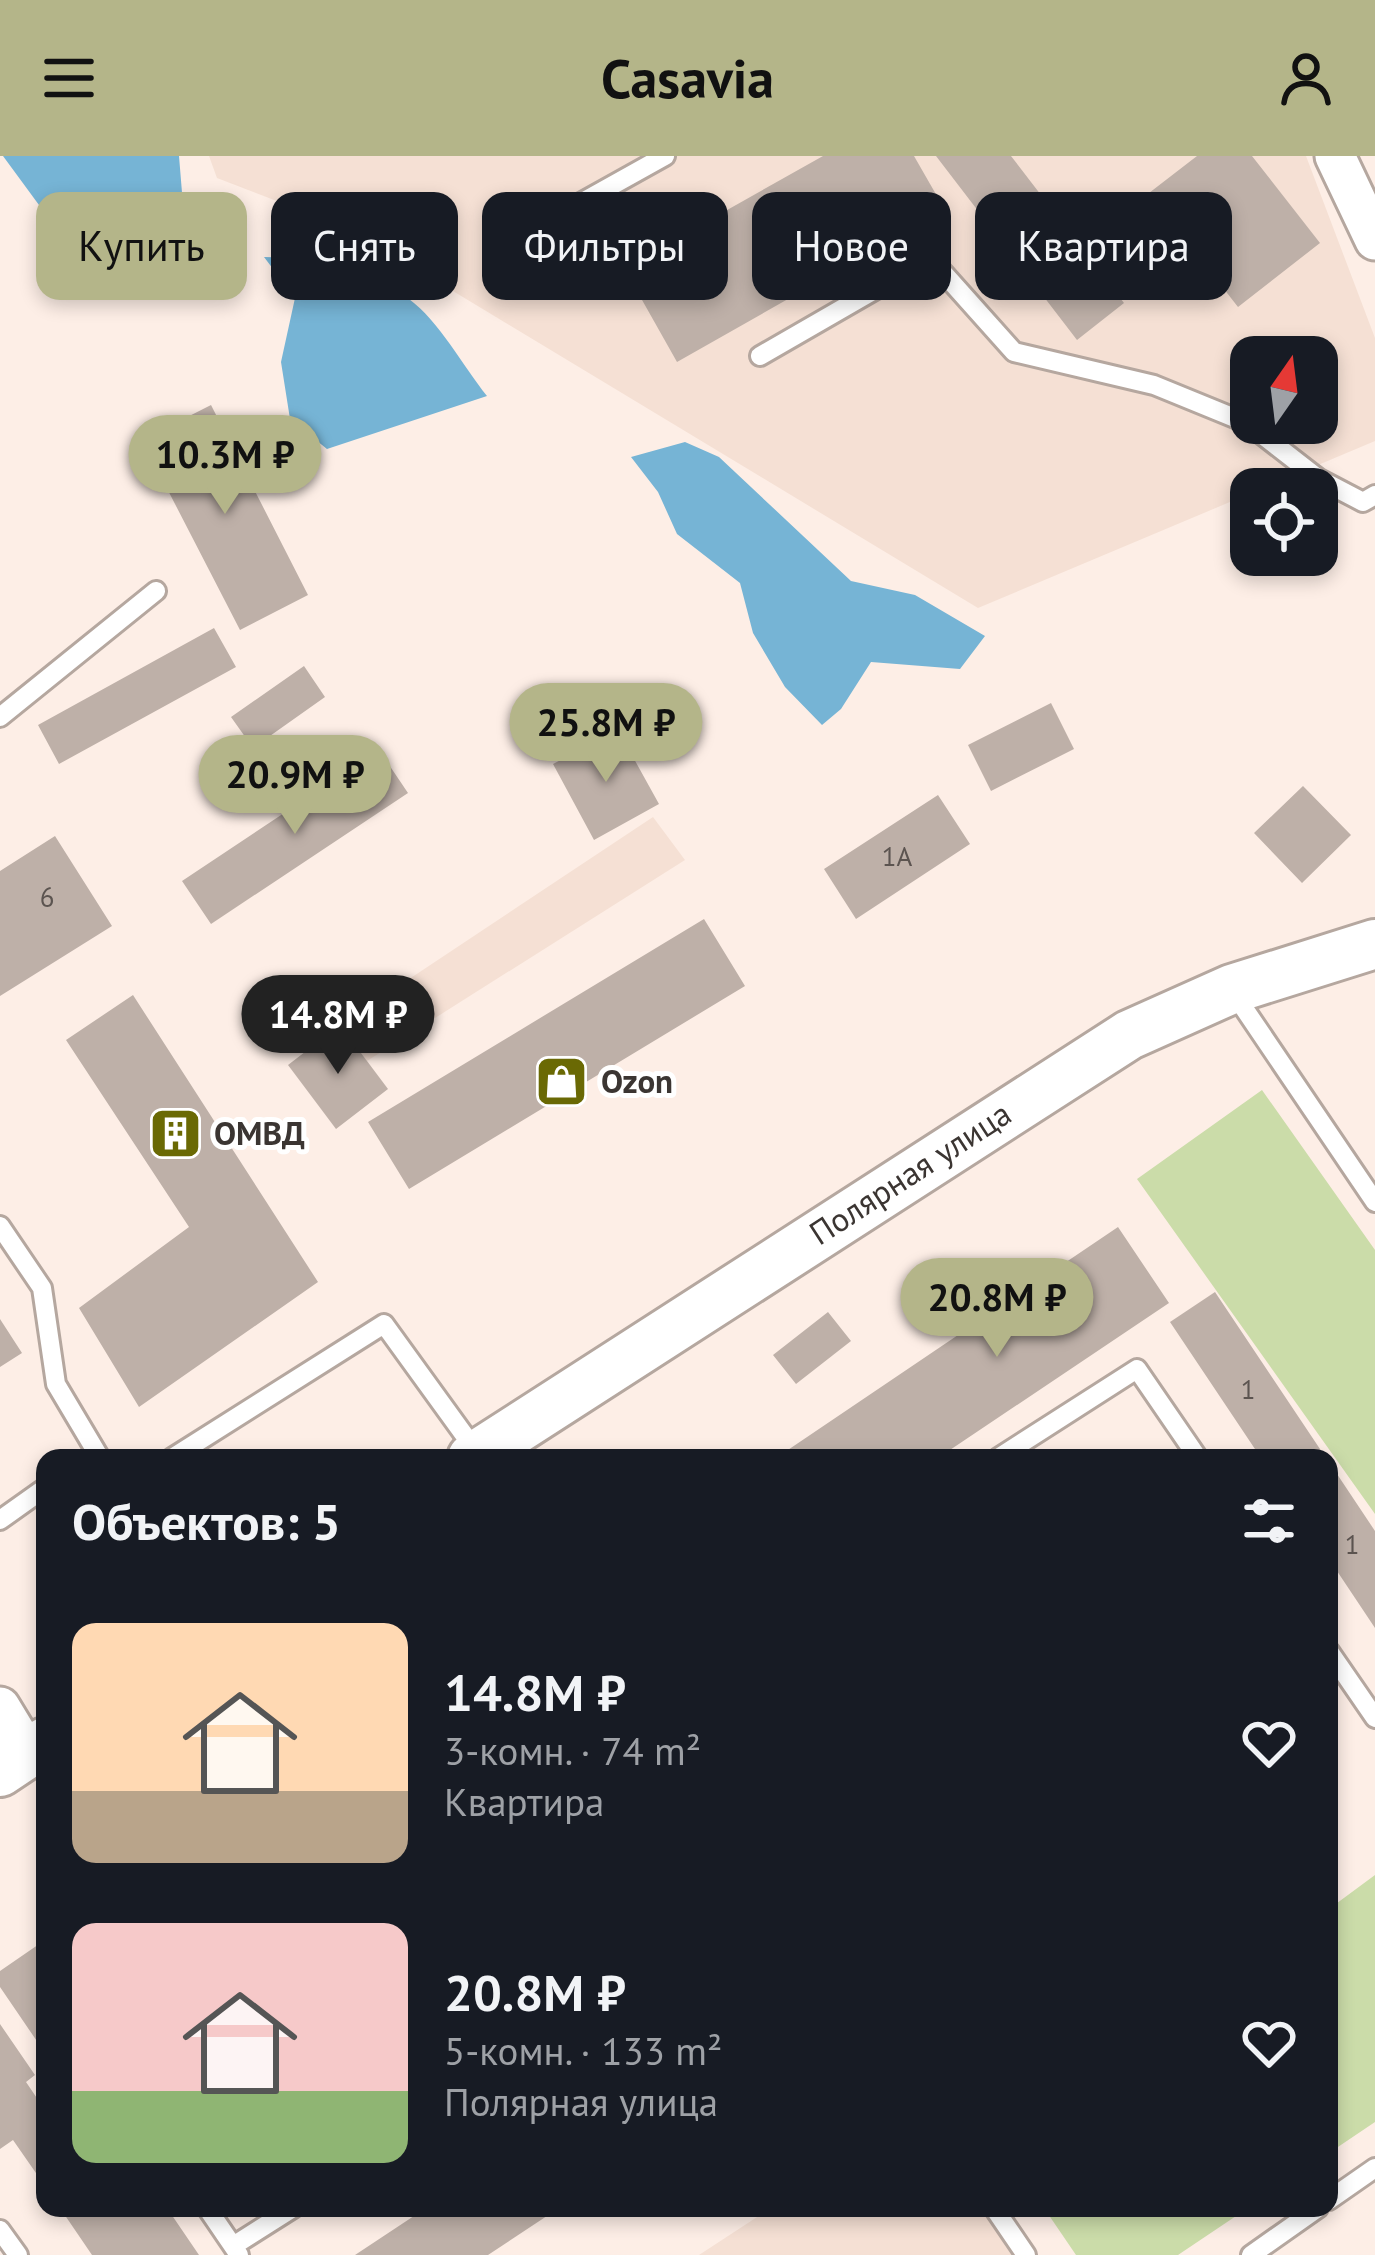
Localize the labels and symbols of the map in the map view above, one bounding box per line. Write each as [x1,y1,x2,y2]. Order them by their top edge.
north arrow [1230,336,1338,444]
pin: 10.3M ₽ [114,415,336,517]
pin: 25.8M ₽ [495,683,717,785]
pin: 20.9M ₽ [184,735,406,837]
house number: 1А [882,839,912,873]
house number: 6 [40,880,54,914]
pin: 14.8M ₽ [227,975,449,1077]
shop icon: Ozon [534,1053,590,1109]
place label: Ozon [601,1059,673,1102]
street label: Полярная улица [801,1091,1019,1254]
building icon: ОМВД [147,1105,203,1161]
place label: ОМВД [214,1111,305,1154]
pin: 20.8M ₽ [886,1258,1108,1360]
house number: 1 [1241,1372,1255,1406]
house number: 1 [1345,1527,1359,1561]

